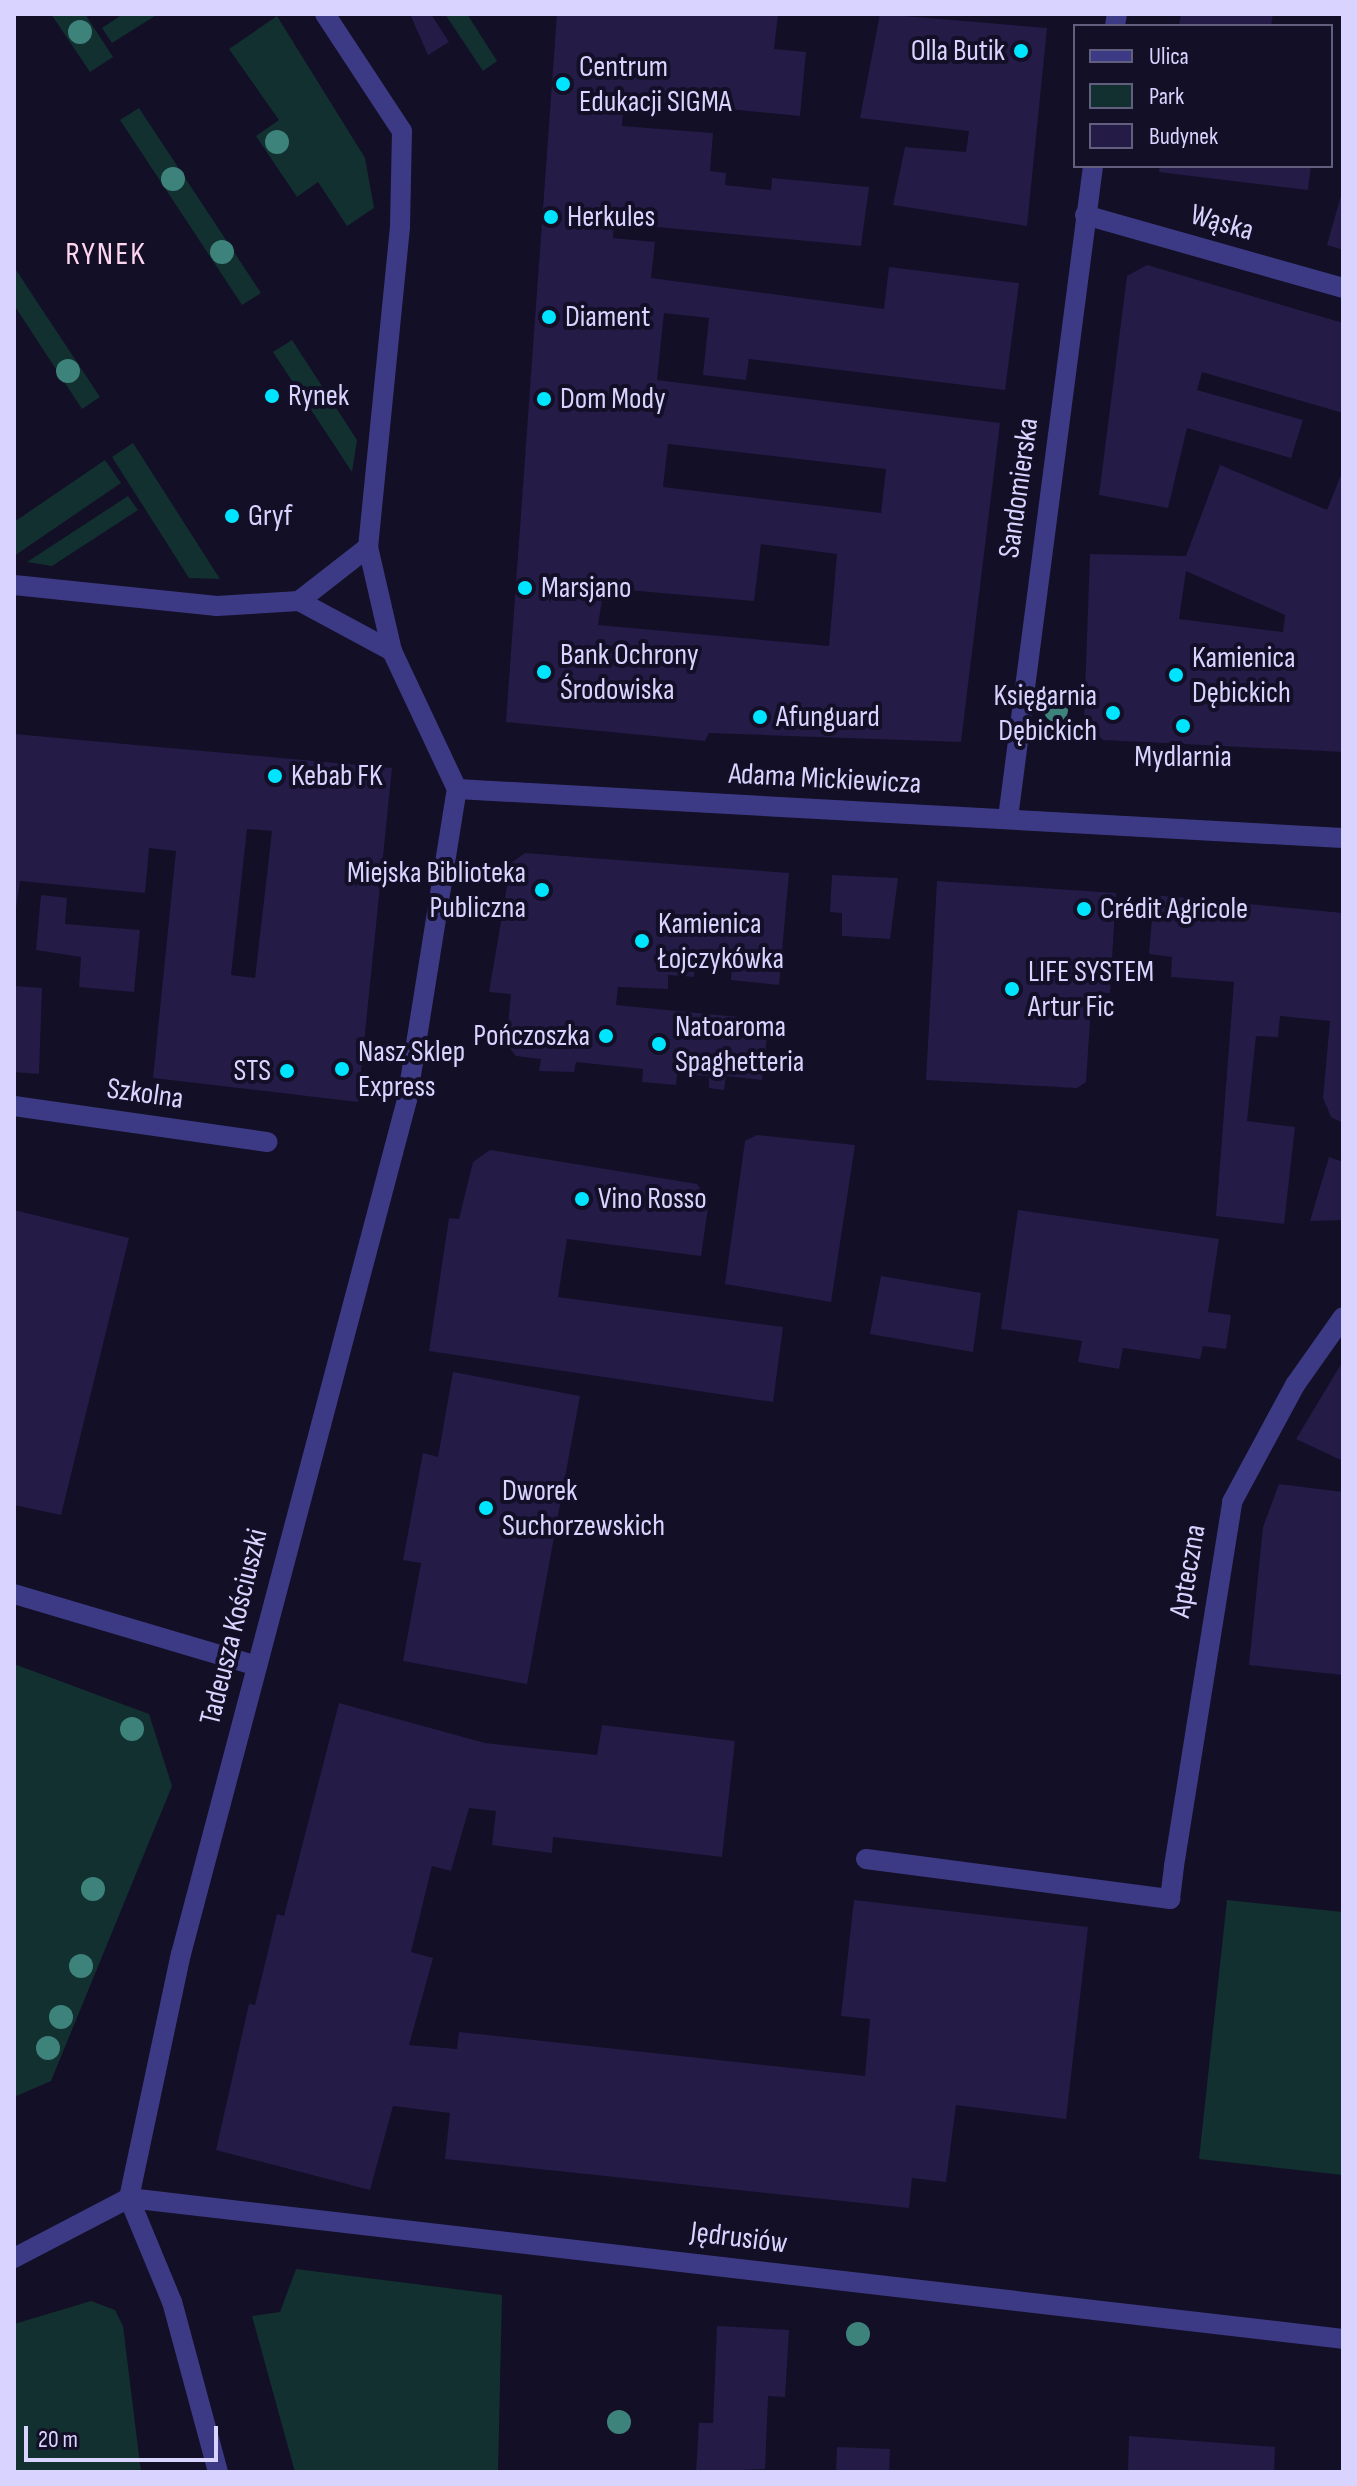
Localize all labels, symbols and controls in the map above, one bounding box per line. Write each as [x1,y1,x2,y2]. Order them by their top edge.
legend [1073,24,1333,168]
place label: Olla Butik [911,33,1005,69]
marker: Olla Butik [1012,42,1030,60]
text: Ulica [1149,42,1189,71]
place label: Centrum Edukacji SIGMA [579,49,732,120]
marker: Centrum Edukacji SIGMA [554,75,572,93]
text: Park [1149,82,1184,111]
text: Budynek [1149,122,1218,151]
street label: Wąska [1186,197,1258,249]
place label: Herkules [567,199,655,235]
marker: Herkules [542,208,560,226]
district label: RYNEK [65,236,147,274]
place label: Diament [565,299,650,335]
marker: Diament [540,308,558,326]
place label: Rynek [288,378,349,414]
place label: Dom Mody [560,381,666,417]
marker: Rynek [263,387,281,405]
marker: Dom Mody [535,390,553,408]
street label: Sandomierska [991,416,1047,560]
place label: Gryf [248,498,292,534]
marker: Gryf [223,507,241,525]
place label: Marsjano [541,570,632,606]
marker: Marsjano [516,579,534,597]
place label: Bank Ochrony Środowiska [560,637,699,708]
place label: Kamienica Dębickich [1192,640,1295,710]
marker: Bank Ochrony Środowiska [535,663,553,681]
marker: Kamienica Dębickich [1167,666,1185,684]
place label: Księgarnia Dębickich [994,678,1097,748]
place label: Afunguard [776,699,880,735]
marker: Księgarnia Dębickich [1104,704,1122,722]
marker: Afunguard [751,708,769,726]
marker: Mydlarnia [1174,717,1192,735]
place label: Mydlarnia [1134,739,1232,775]
street label: Adama Mickiewicza [728,756,922,802]
place label: Kebab FK [291,758,383,794]
marker: Kebab FK [266,767,284,785]
place label: Miejska Biblioteka Publiczna [347,855,526,926]
marker: Miejska Biblioteka Publiczna [533,881,551,899]
place label: Crédit Agricole [1100,891,1248,927]
marker: Crédit Agricole [1075,900,1093,918]
place label: Kamienica Łojczykówka [658,906,784,976]
marker: Kamienica Łojczykówka [633,932,651,950]
place label: LIFE SYSTEM Artur Fic [1028,954,1154,1024]
marker: LIFE SYSTEM Artur Fic [1003,980,1021,998]
place label: Natoaroma Spaghetteria [675,1009,804,1080]
place label: Pończoszka [473,1018,590,1054]
marker: Pończoszka [597,1027,615,1045]
place label: Nasz Sklep Express [358,1034,465,1104]
marker: Natoaroma Spaghetteria [650,1035,668,1053]
place label: STS [234,1053,271,1089]
marker: Nasz Sklep Express [333,1060,351,1078]
marker: STS [278,1062,296,1080]
street label: Szkolna [104,1071,186,1117]
place label: Vino Rosso [598,1181,707,1217]
marker: Vino Rosso [573,1190,591,1208]
place label: Dworek Suchorzewskich [502,1473,665,1544]
marker: Dworek Suchorzewskich [477,1499,495,1517]
street label: Apteczna [1162,1522,1214,1620]
street label: Tadeusza Kościuszki [192,1525,276,1729]
street label: Jędrusiów [688,2214,790,2262]
scale bar [28,2410,222,2460]
text: 20 m [38,2425,78,2454]

